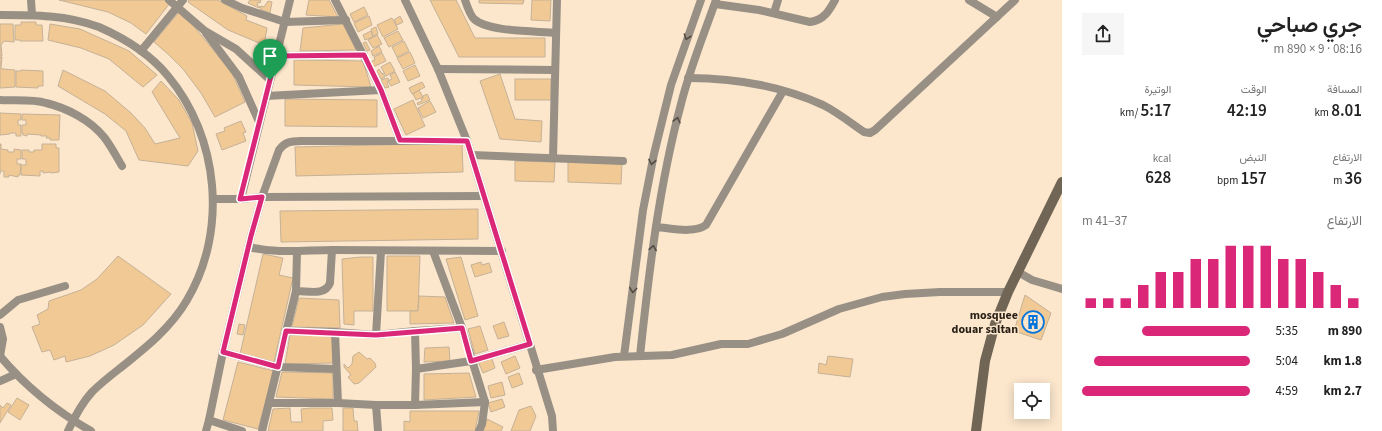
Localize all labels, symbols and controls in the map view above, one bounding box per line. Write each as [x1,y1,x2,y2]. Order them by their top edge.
text: جري صباحي [1257,9,1362,41]
button: share [1082,13,1124,55]
one-way arrow [684,33,692,40]
pin [253,39,287,80]
text: 08:16 · 9 × 890 m [1274,40,1362,58]
icon: arrive [259,45,281,67]
text: الوتيرة [1144,82,1171,97]
text: الوقت [1241,82,1267,97]
text: المسافة [1327,82,1362,97]
text: 5:17 [1141,99,1171,123]
text: 42:19 [1227,99,1267,123]
text: 8.01 [1331,99,1362,123]
text: /km [1120,105,1141,120]
text: km [1314,105,1331,120]
one-way arrow [672,117,680,123]
text: النبض [1239,150,1267,165]
text: الارتفاع [1332,150,1362,165]
text: kcal [1153,151,1171,166]
one-way arrow [649,159,657,165]
text: 628 [1145,166,1171,190]
text: 157 [1241,167,1267,191]
text: 36 [1345,167,1362,191]
text: bpm [1217,173,1241,188]
text: m [1333,173,1345,188]
text: 37–41 m [1082,212,1128,230]
text: الارتفاع [1327,212,1362,230]
one-way arrow [648,245,657,251]
one-way arrow [629,287,638,293]
place label: mosquee douar saltan [952,307,1018,338]
building icon: mosquee douar saltan [1020,309,1046,335]
text: 5:35 [1275,322,1298,340]
text: 890 m [1328,322,1362,340]
text: 5:04 [1275,352,1298,370]
text: 1.8 km [1323,352,1362,370]
text: 4:59 [1275,382,1298,400]
text: 2.7 km [1323,382,1362,400]
map controls [1014,383,1050,419]
button: locate [1014,383,1050,419]

